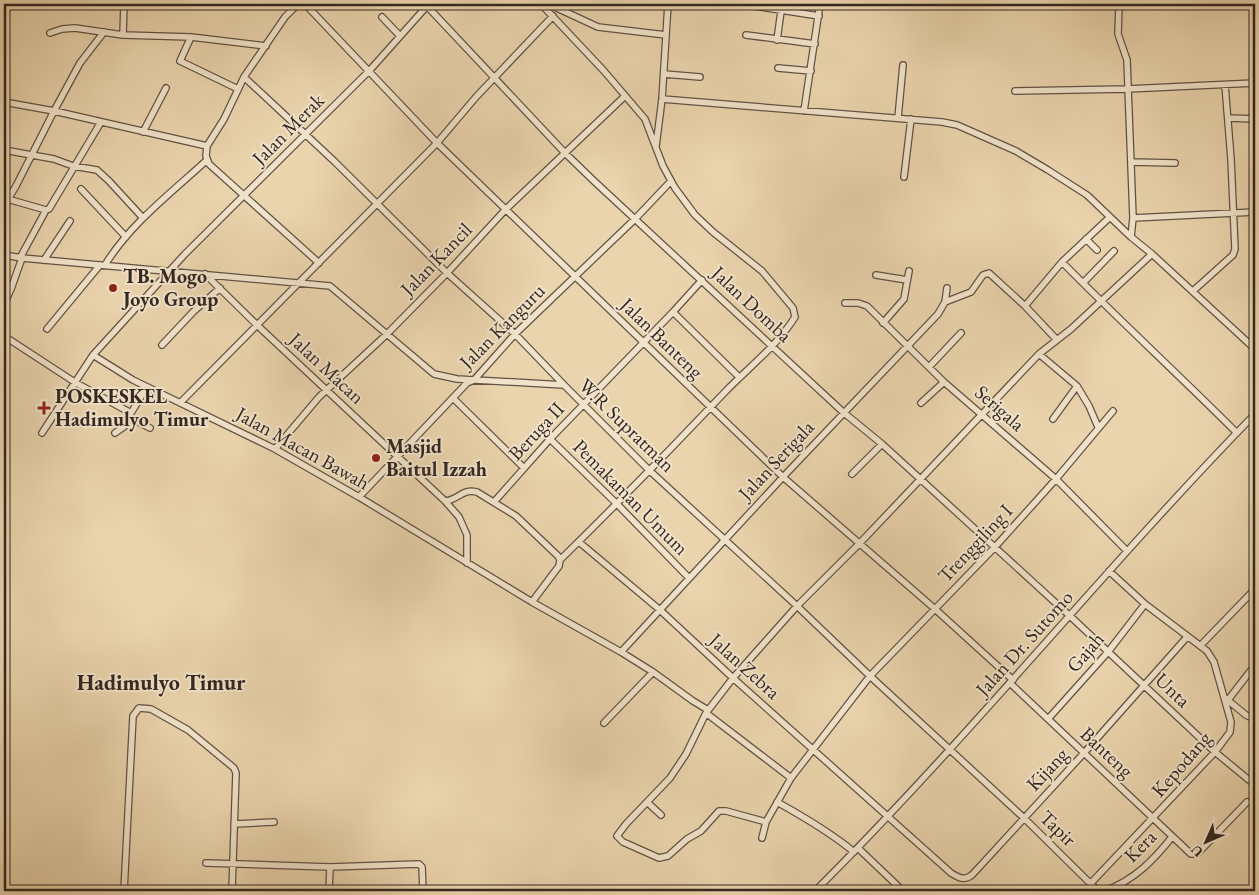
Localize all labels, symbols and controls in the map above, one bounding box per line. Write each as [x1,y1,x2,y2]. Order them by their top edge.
street label: Jalan Merak [245,87,330,172]
street label: Jalan Kancil [393,217,477,303]
street label: Jalan Domba [705,259,798,348]
place label: TB. Mogo Joyo Group [121,263,218,312]
street label: Jalan Kanguru [452,277,551,376]
marker: TB. Mogo Joyo Group [107,282,119,294]
street label: Jalan Banteng [613,291,709,384]
street label: Jalan Macan [282,325,371,410]
street label: W.R Supratman [573,372,681,478]
street label: Serigala [970,379,1030,437]
place label: POSKESKEL Hadimulyo Timur [55,383,209,432]
street label: Beruga II [502,396,570,466]
street label: Jalan Macan Bawah [230,400,375,496]
marker: POSKESKEL Hadimulyo Timur [37,401,51,415]
street label: Jalan Serigala [731,414,820,507]
place label: Masjid Baitul Izzah [386,433,487,482]
street label: Pemakaman Umum [568,434,695,561]
marker: Masjid Baitul Izzah [370,452,382,464]
street label: Trenggiling I [932,498,1018,588]
street label: Jalan Dr. Sutomo [968,584,1079,703]
street label: Jalan Zebra [703,626,786,705]
street label: Gajah [1060,626,1110,678]
street label: Unta [1150,667,1196,713]
district label: Hadimulyo Timur [77,668,246,697]
street label: Banteng [1075,721,1139,783]
street label: Kepodang [1145,725,1217,802]
street label: Kijang [1020,742,1074,796]
street label: Tapir [1034,804,1082,852]
north arrow [1182,818,1232,868]
street label: Kera [1118,824,1162,868]
text: U [1186,841,1207,861]

